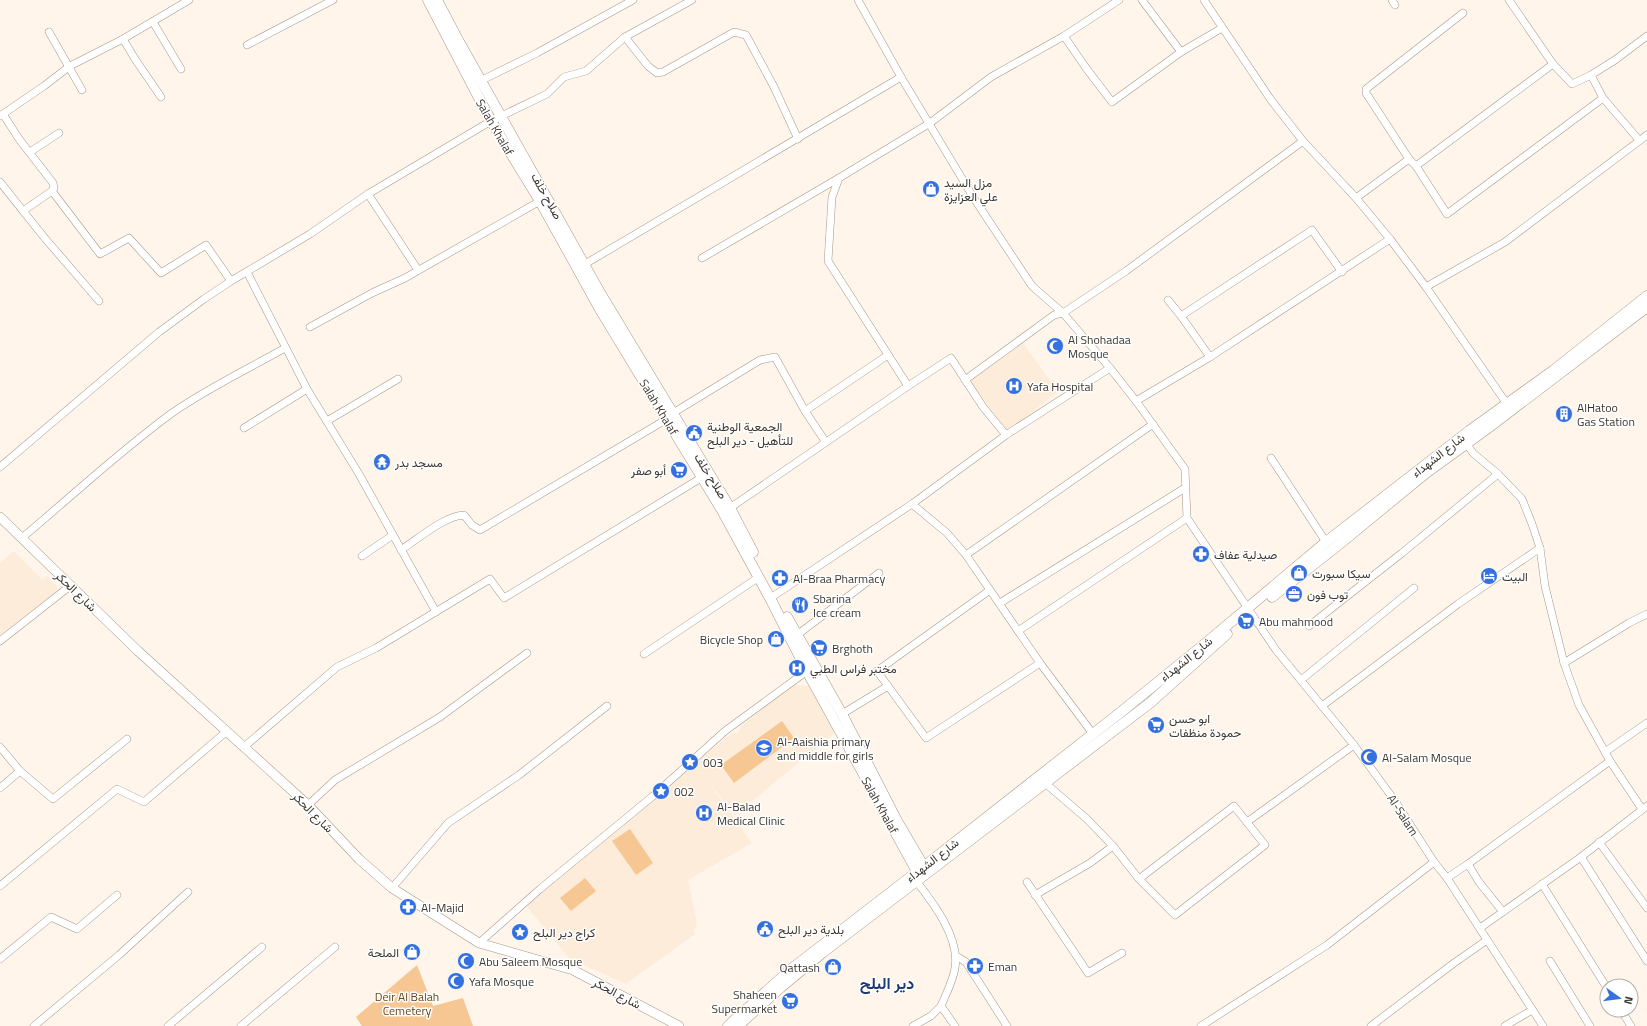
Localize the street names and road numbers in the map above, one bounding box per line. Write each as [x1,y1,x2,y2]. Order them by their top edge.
street label: Salah Khalaf [471,95,519,159]
street label: صلاح خلف [526,169,568,223]
street label: Salah Khalaf [635,375,683,439]
street label: شارع الشهداء [1407,428,1469,482]
street label: صلاح خلف [689,449,733,503]
street label: شارع الحكر [50,565,101,616]
street label: شارع الشهداء [1155,632,1217,686]
street label: Salah Khalaf [857,773,903,837]
street label: شارع الحكر [287,786,338,837]
street label: Al-Salam [1382,790,1424,840]
street label: شارع الشهداء [901,833,963,887]
street label: شارع الحكر [589,972,644,1014]

